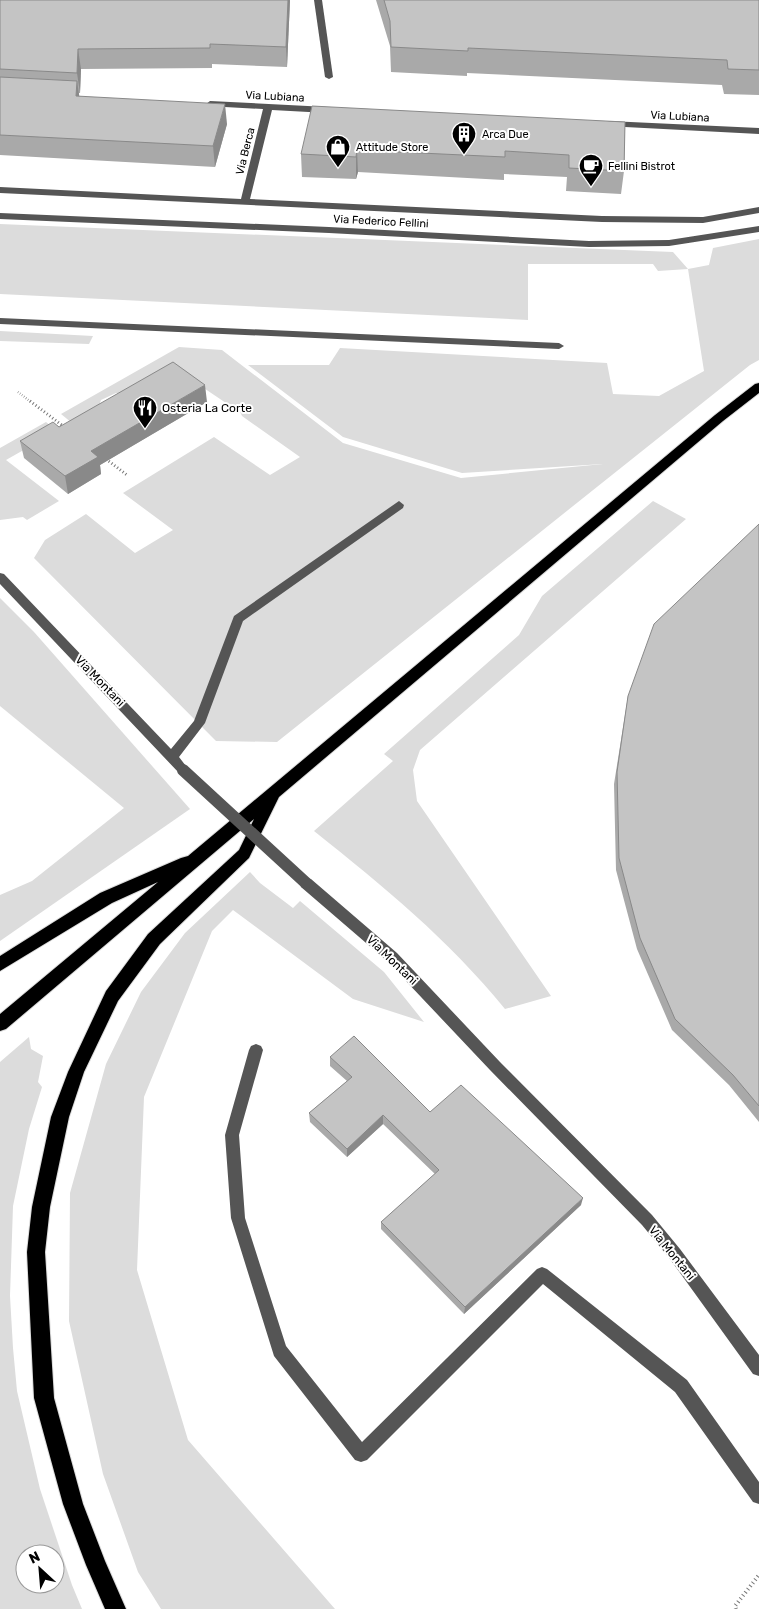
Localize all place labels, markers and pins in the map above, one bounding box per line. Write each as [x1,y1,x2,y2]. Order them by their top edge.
building icon: Arca Due [451,121,477,155]
place label: Arca Due [482,128,529,141]
shop icon: Attitude Store [325,134,351,168]
place label: Attitude Store [356,141,428,154]
cafe icon: Fellini Bistrot [578,153,604,187]
place label: Fellini Bistrot [608,160,676,173]
restaurant icon: Osteria La Corte [132,395,158,429]
place label: Osteria La Corte [162,401,252,415]

